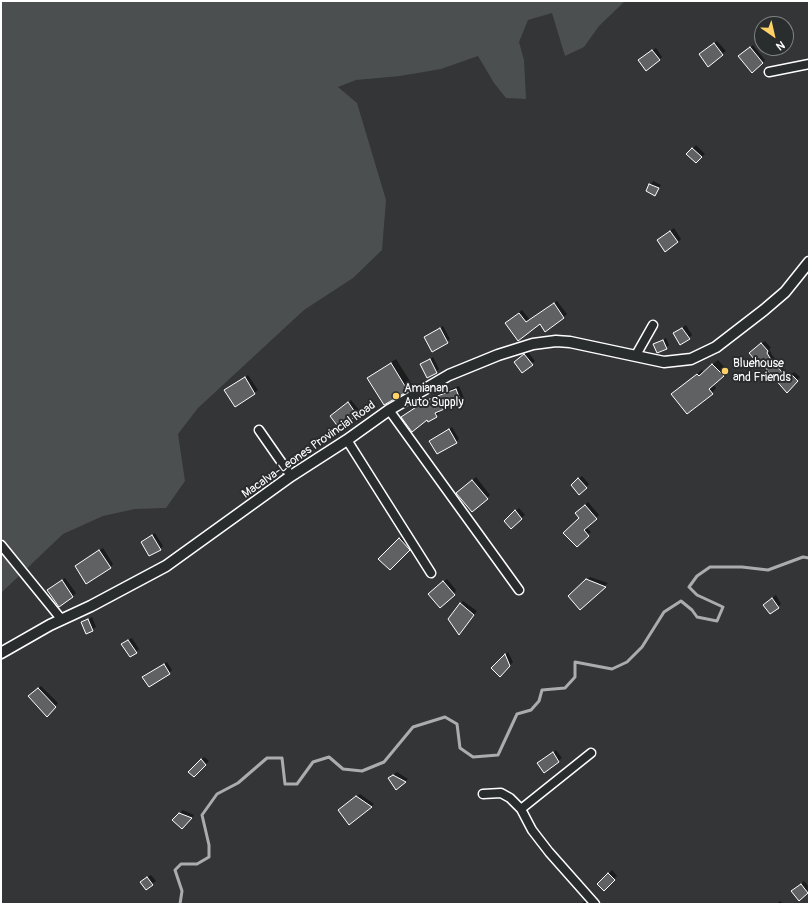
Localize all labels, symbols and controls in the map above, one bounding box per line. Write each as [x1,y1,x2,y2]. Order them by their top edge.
north arrow [754,16,794,56]
text: N [774,38,787,53]
place label: Bluehouse and Friends [733,357,791,385]
marker: Bluehouse and Friends [720,366,730,376]
place label: Amianan Auto Supply [404,382,464,410]
marker: Amianan Auto Supply [391,391,401,401]
street label: Macalva-Leones Provincial Road [239,398,379,502]

